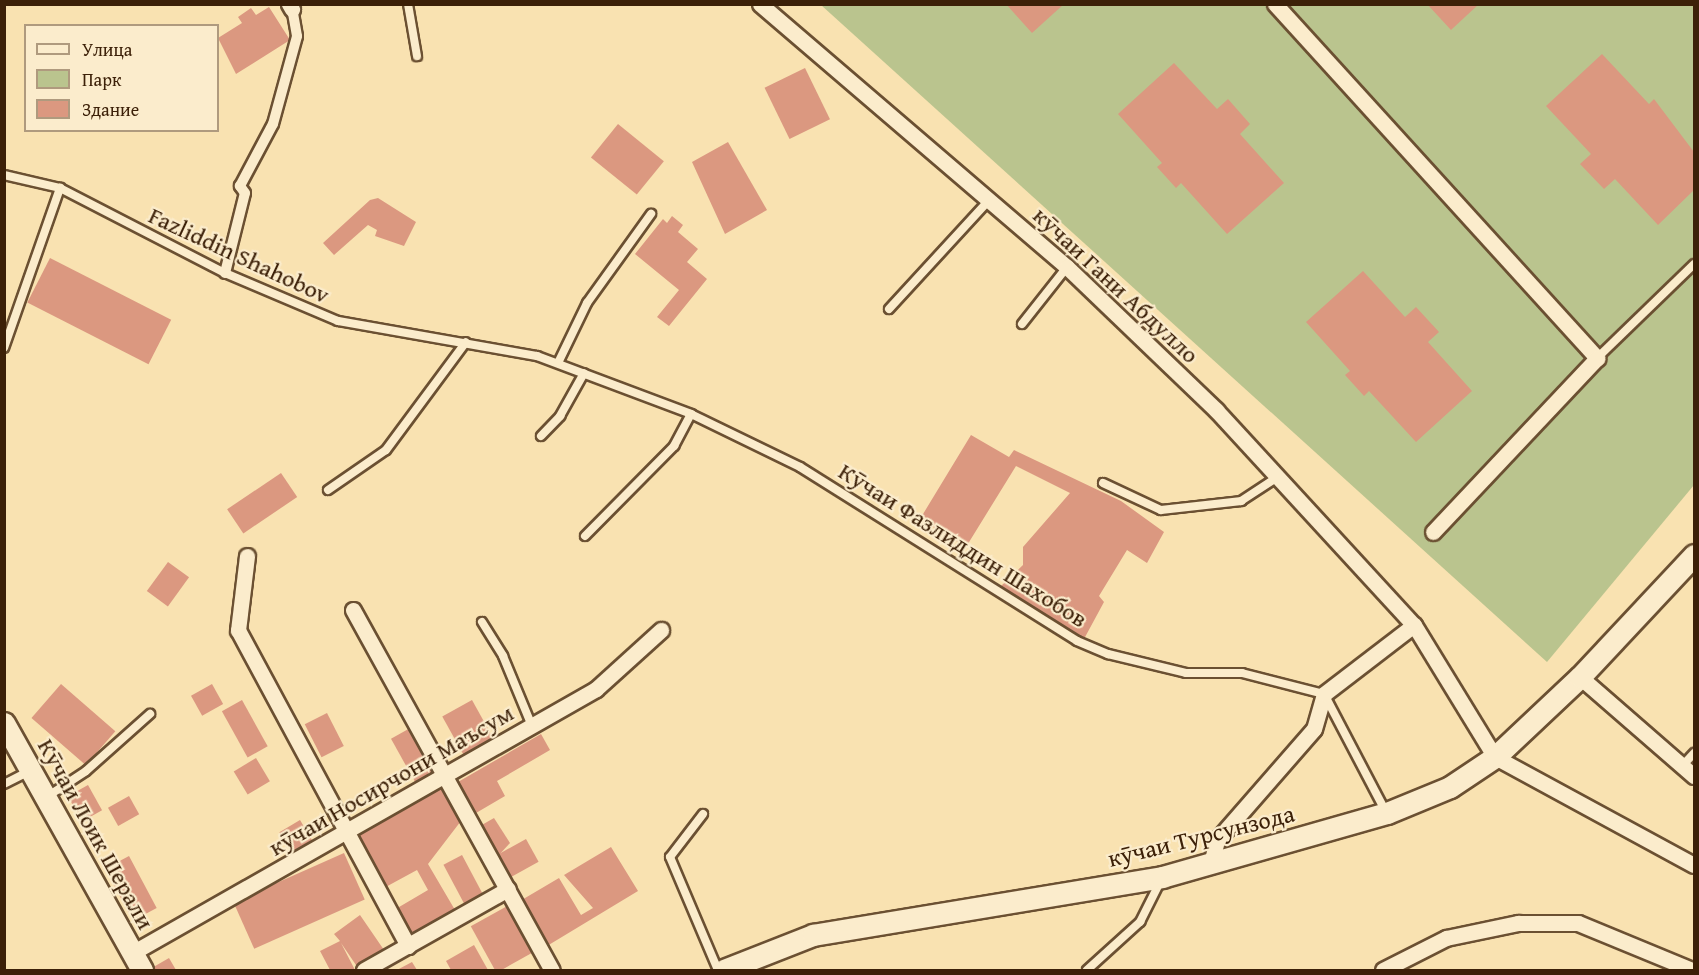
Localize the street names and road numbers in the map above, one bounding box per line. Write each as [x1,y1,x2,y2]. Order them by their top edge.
street label: Fazliddin Shahobov [144,201,334,309]
street label: кӯчаи Гани Абдулло [1027,201,1205,369]
street label: Кӯчаи Фазлиддин Шахобов [833,457,1093,633]
street label: кӯчаи Носирчони Маъсум [264,698,518,862]
street label: Кӯчаи Лоик Шерали [32,734,160,934]
street label: кӯчаи Турсунзода [1105,799,1297,873]

